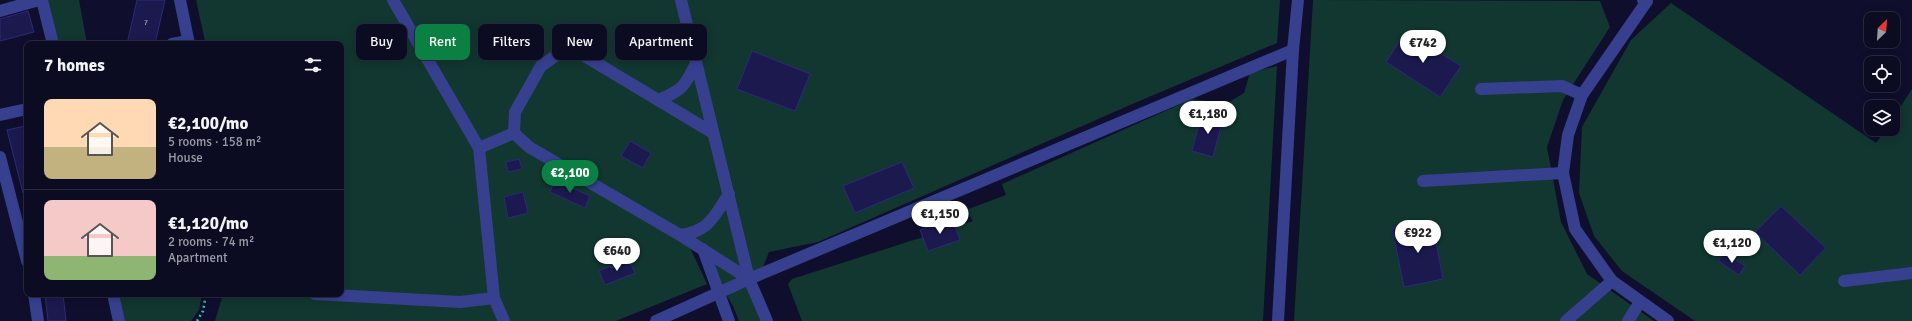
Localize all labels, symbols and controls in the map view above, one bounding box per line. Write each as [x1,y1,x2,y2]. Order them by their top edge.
north arrow [1864,12,1900,48]
map controls [1864,12,1900,136]
house number: 7 [144,17,148,27]
chip: Buy [356,24,407,60]
chip: Rent [415,24,470,60]
chip: Filters [478,24,544,60]
chip: New [552,24,607,60]
chip: Apartment [615,24,707,60]
pin: €742 [1399,30,1447,64]
text: €742 [1409,35,1437,51]
icon: filters [302,54,324,76]
text: 7 homes [44,55,105,76]
button: locate [1864,56,1900,92]
button: layers [1864,100,1900,136]
pin: €1,180 [1175,101,1241,135]
text: €1,180 [1189,106,1227,122]
text: €2,100/mo [168,113,248,134]
icon: home [76,115,124,163]
text: 5 rooms · 158 m² [168,134,261,150]
text: House [168,150,203,166]
pin: €2,100 [537,160,603,194]
text: €2,100 [551,165,589,181]
pin: €1,150 [907,201,973,235]
text: €1,150 [921,206,959,222]
text: €1,120/mo [168,213,248,234]
icon: home [76,216,124,264]
pin: €922 [1394,220,1442,254]
text: €922 [1404,225,1432,241]
pin: €1,120 [1699,230,1765,264]
text: 2 rooms · 74 m² [168,234,254,250]
text: €1,120 [1713,235,1751,251]
pin: €640 [593,238,641,272]
text: €640 [603,243,631,259]
text: Apartment [168,250,228,266]

